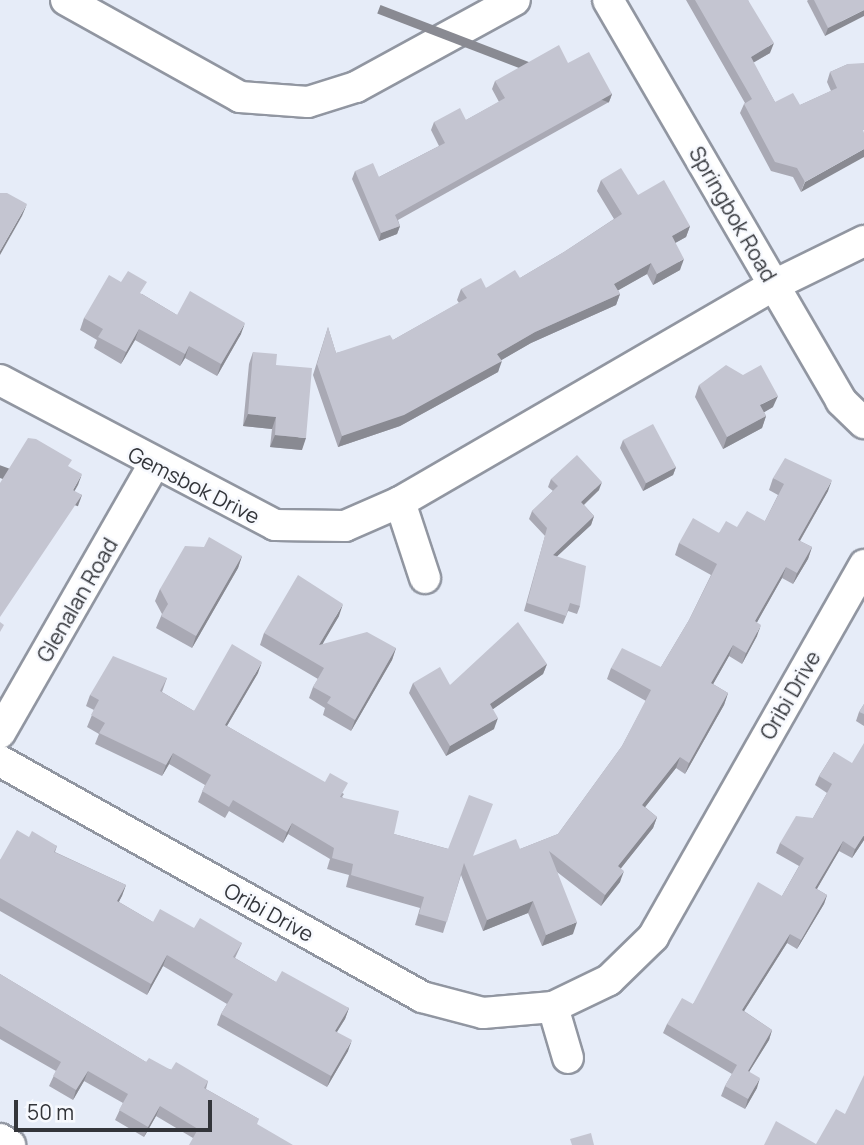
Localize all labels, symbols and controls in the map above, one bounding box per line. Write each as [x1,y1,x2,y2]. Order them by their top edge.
street label: Springbok Road [684,142,782,286]
street label: Gemsbok Drive [124,441,264,529]
street label: Glenalan Road [31,534,123,666]
street label: Oribi Drive [755,646,825,744]
street label: Oribi Drive [220,877,318,947]
scale bar [18,1086,215,1130]
text: 50 m [27,1098,74,1126]

